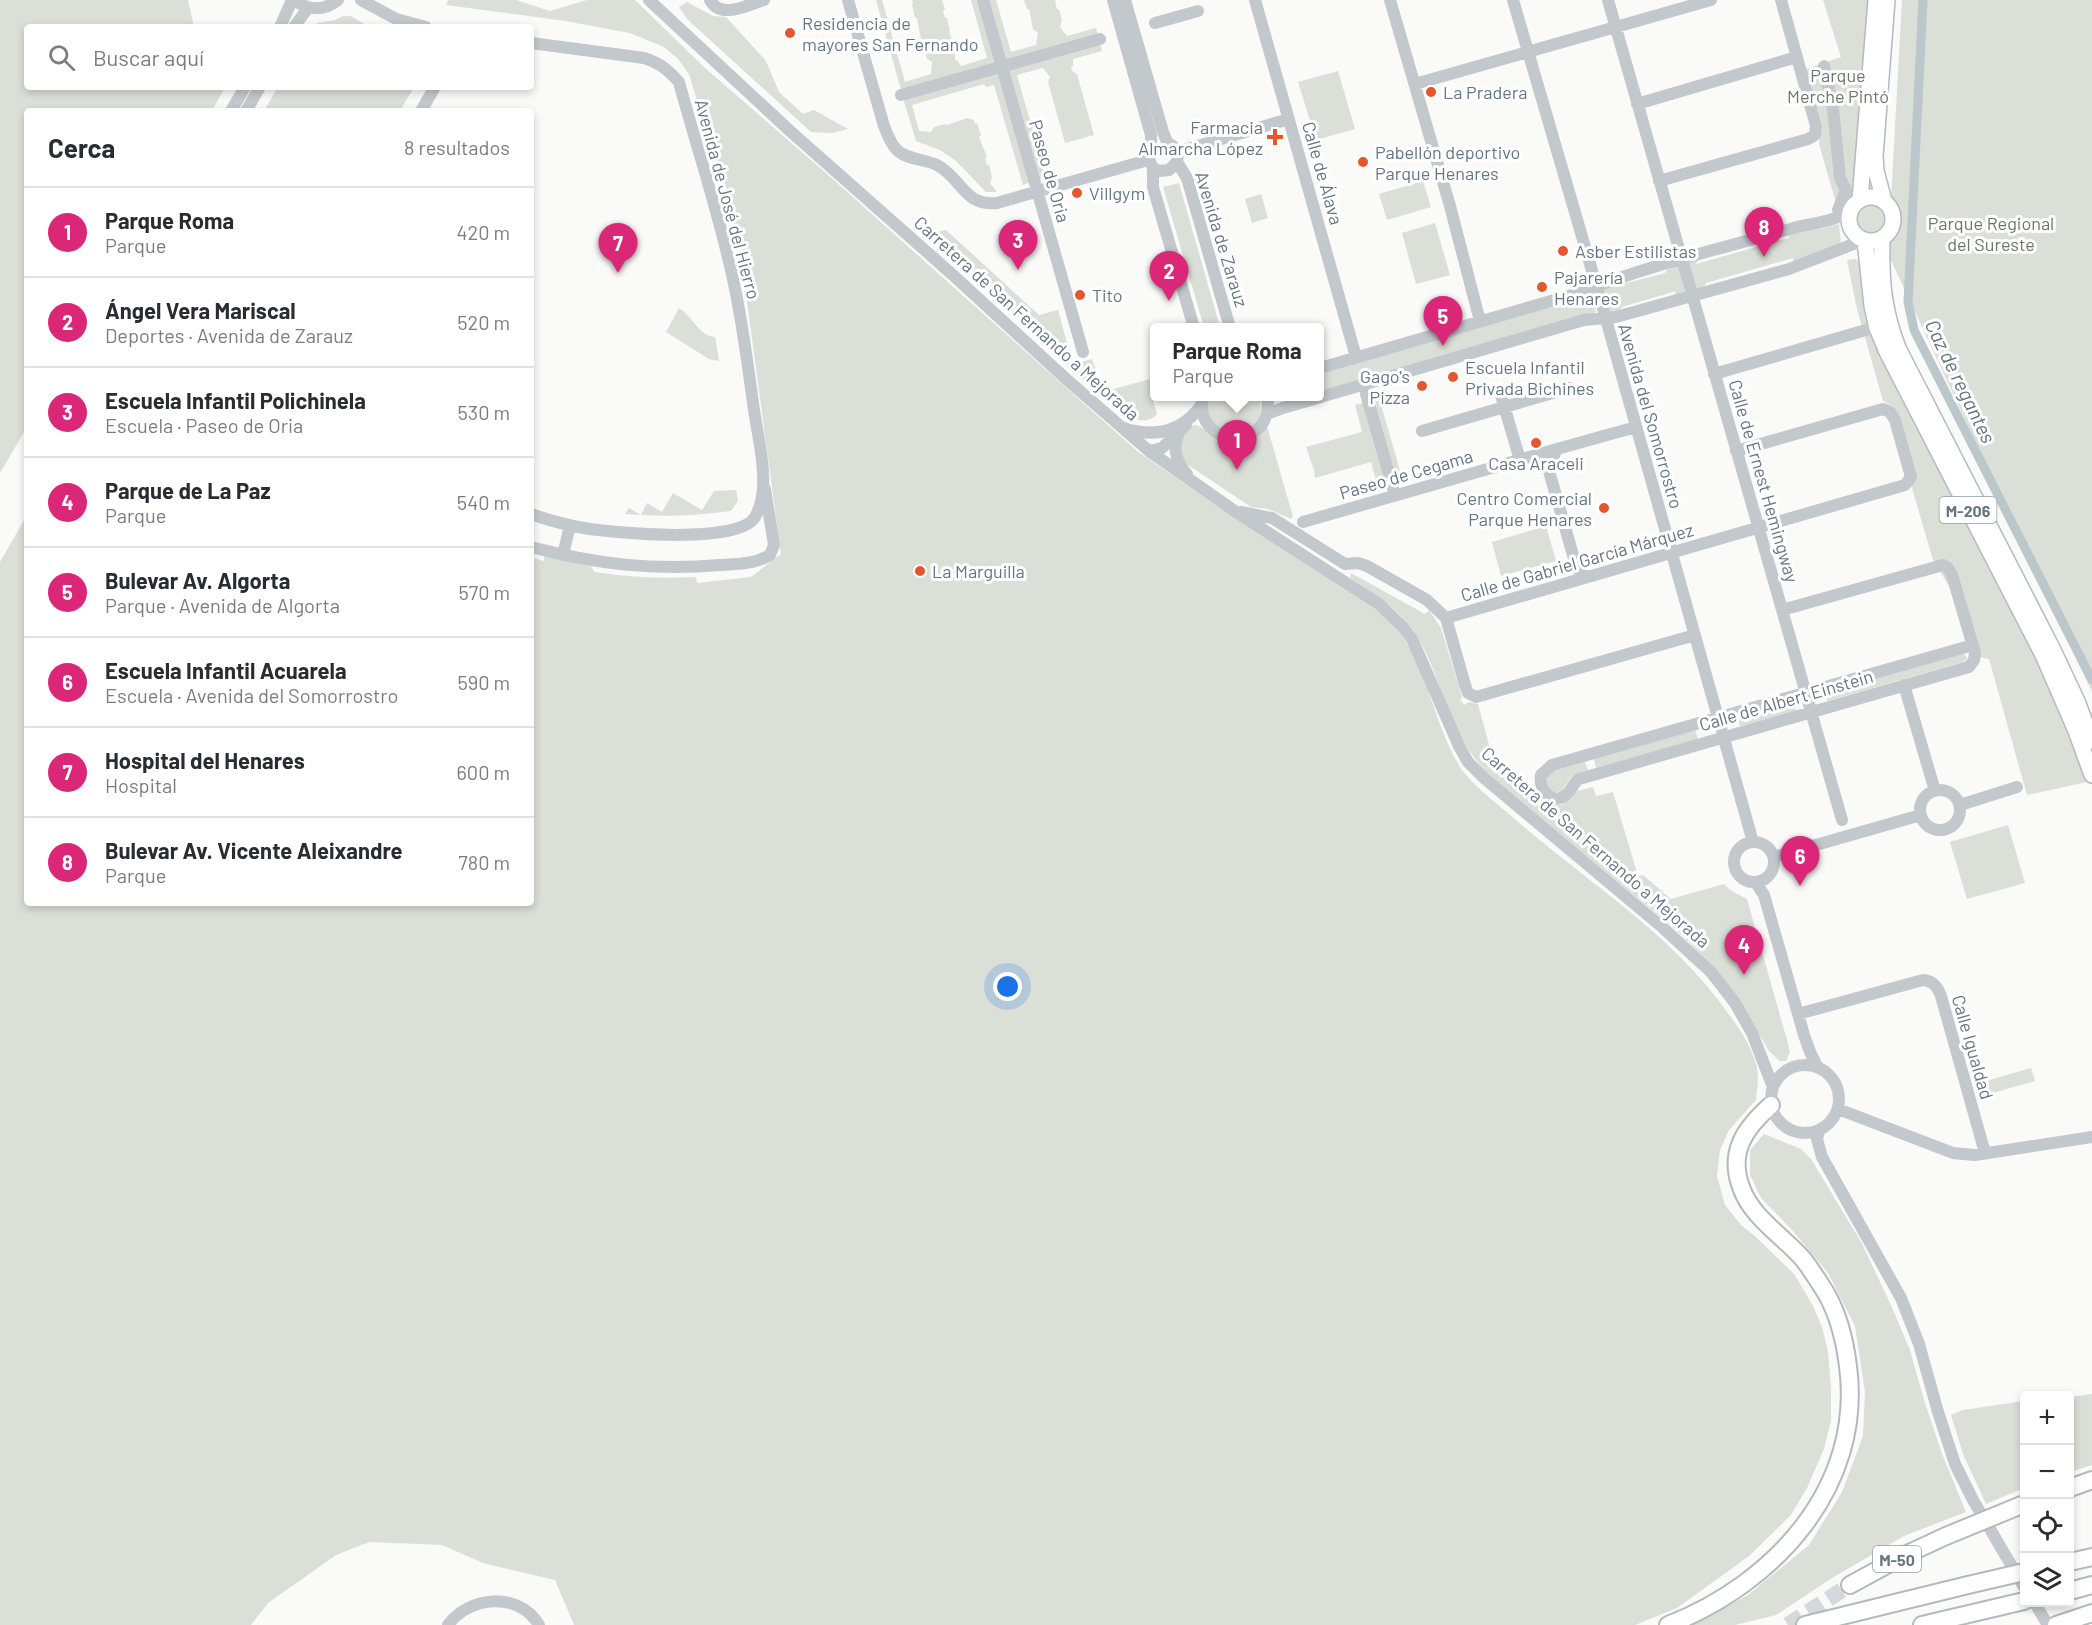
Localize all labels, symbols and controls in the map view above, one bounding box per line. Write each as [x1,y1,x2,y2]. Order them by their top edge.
place label: Residencia de mayores San Fernando [802,12,979,55]
search box [24,24,534,90]
marker: Residencia de mayores San Fernando [783,26,797,40]
icon: search [45,41,78,74]
text: Buscar aquí [93,44,204,70]
park label: Parque Merche Pintó [1787,64,1889,107]
place label: La Pradera [1443,81,1528,103]
marker: La Pradera [1424,85,1438,99]
street label: Avenida de José del Hierro [691,97,765,301]
place label: Farmacia Almarcha López [1138,116,1263,159]
street label: Paseo de Oria [1025,117,1075,225]
street label: Calle de Álava [1298,119,1348,227]
marker: Farmacia Almarcha López [1268,130,1282,144]
text: Cerca [48,132,115,163]
text: 8 resultados [404,135,510,159]
place label: Pabellón deportivo Parque Henares [1375,141,1520,184]
marker: Pabellón deportivo Parque Henares [1356,155,1370,169]
street label: Avenida de Zarauz [1191,169,1253,309]
place label: Villgym [1089,182,1145,204]
marker: Villgym [1070,186,1084,200]
text: Parque Roma [105,207,234,233]
pin: 8 [1744,208,1784,257]
street label: Carretera de San Fernando a Mejorada [910,211,1144,425]
park label: Parque Regional del Sureste [1928,212,2054,255]
text: 1 [64,220,71,244]
text: 420 m [456,220,510,244]
pin: 3 [998,220,1038,270]
pin: 7 [598,224,638,273]
text: Parque [105,233,166,257]
place label: Asber Estilistas [1575,240,1696,262]
marker: Asber Estilistas [1556,244,1570,258]
pin: 2 [1150,252,1188,301]
place label: Pajarería Henares [1554,266,1623,309]
marker: Pajarería Henares [1535,280,1549,294]
place label: Tito [1092,284,1123,306]
marker: Tito [1073,288,1087,302]
pin: 5 [1424,296,1462,346]
text: Ángel Vera Mariscal [105,297,296,323]
text: 2 [62,310,73,334]
text: 520 m [457,310,510,334]
water label: Caz de regantes [1921,315,2001,447]
street label: Avenida del Somorrostro [1614,321,1688,511]
text: Deportes · Avenida de Zarauz [105,323,353,347]
popup [1150,323,1324,401]
text: Parque Roma [1172,337,1302,363]
place label: Escuela Infantil Privada Bichines [1465,356,1594,399]
text: Parque [1172,363,1234,387]
place label: Gago's Pizza [1360,365,1410,408]
marker: Escuela Infantil Privada Bichines [1446,370,1460,384]
street label: Calle de Ernest Hemingway [1724,377,1804,585]
marker: Gago's Pizza [1415,379,1429,393]
text: Escuela Infantil Polichinela [105,387,366,413]
text: 3 [62,400,73,424]
text: 530 m [458,400,510,424]
text: Escuela · Paseo de Oria [105,413,303,437]
pin: 1 [1218,420,1256,470]
marker: Casa Araceli [1529,436,1543,450]
street label: Paseo de Cegama [1337,444,1475,504]
place label: Casa Araceli [1488,452,1584,474]
text: Parque de La Paz [105,477,271,503]
place label: Centro Comercial Parque Henares [1457,487,1592,530]
text: 4 [61,490,74,514]
text: 540 m [457,490,510,514]
road number: M-206 [1940,497,1996,523]
marker: Centro Comercial Parque Henares [1597,501,1611,515]
text: Parque [105,503,166,527]
street label: Calle de Gabriel García Márquez [1458,518,1696,606]
place label: La Marguilla [932,560,1025,582]
marker: La Marguilla [913,564,927,578]
text: Bulevar Av. Algorta [105,567,290,593]
text: 5 [62,580,73,604]
text: 570 m [458,580,510,604]
text: Parque · Avenida de Algorta [105,593,340,617]
text: Escuela Infantil Acuarela [105,657,347,683]
street label: Calle de Albert Einstein [1697,665,1875,735]
text: 6 [62,670,73,694]
text: 590 m [457,670,510,694]
text: Escuela · Avenida del Somorrostro [105,683,398,707]
street label: Carretera de San Fernando a Mejorada [1477,742,1715,952]
text: Hospital del Henares [105,747,305,773]
text: 7 [63,760,72,784]
text: 600 m [457,760,510,784]
text: Hospital [105,773,177,797]
pin: 6 [1780,836,1820,886]
text: Bulevar Av. Vicente Aleixandre [105,837,403,863]
text: 8 [62,850,73,874]
text: 780 m [458,850,510,874]
text: Parque [105,863,166,887]
pin: 4 [1724,926,1764,975]
your location [993,972,1022,1001]
street label: Calle Igualdad [1948,992,1998,1102]
map controls [2020,1391,2074,1607]
button: + [2020,1391,2074,1445]
button: − [2020,1445,2074,1499]
button: locate [2020,1499,2074,1553]
road number: M-50 [1873,1546,1921,1572]
button: layers [2020,1553,2074,1607]

